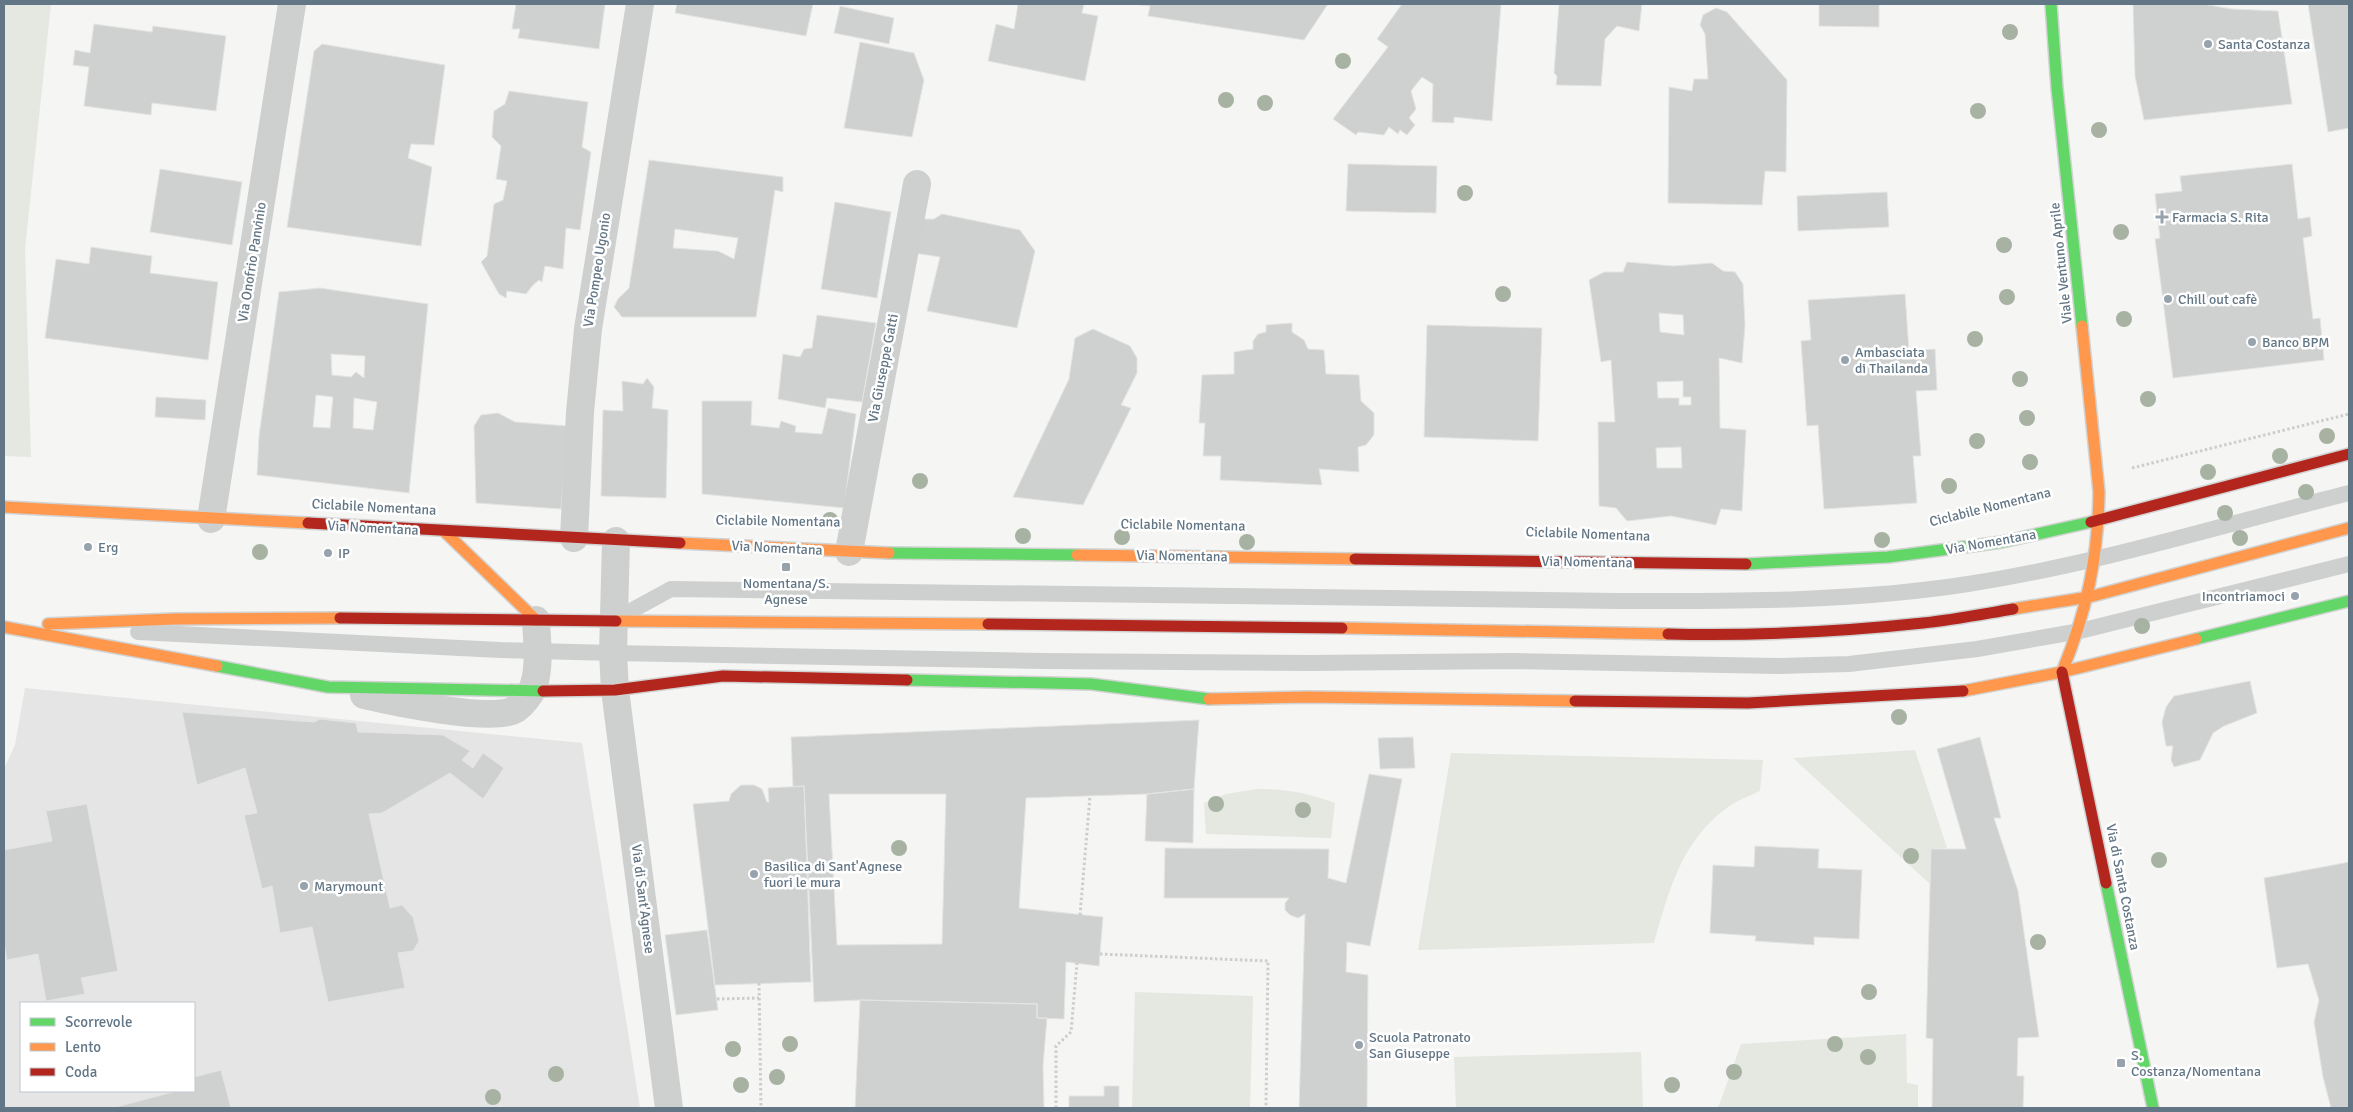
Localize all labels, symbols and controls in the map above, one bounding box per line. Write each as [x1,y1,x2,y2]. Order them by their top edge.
place label: Santa Costanza [2218,36,2310,53]
marker: Santa Costanza [2202,38,2214,50]
street label: Via Onofrio Panvinio [234,201,270,323]
street label: Viale Ventuno Aprile [2046,202,2076,324]
place label: Farmacia S. Rita [2172,209,2269,226]
marker: Farmacia S. Rita [2156,211,2168,223]
street label: Via Pompeo Ugonio [580,212,614,328]
place label: Chill out cafè [2178,291,2257,308]
marker: Chill out cafè [2162,293,2174,305]
street label: Via Giuseppe Gatti [864,312,902,424]
place label: Banco BPM [2262,334,2330,351]
marker: Banco BPM [2246,336,2258,348]
place label: Ambasciata di Thailanda [1855,344,1928,377]
marker: Ambasciata di Thailanda [1839,354,1851,366]
street label: Ciclabile Nomentana [1927,484,2053,530]
street label: Ciclabile Nomentana [311,495,437,519]
street label: Ciclabile Nomentana [716,511,840,531]
street label: Ciclabile Nomentana [1121,515,1245,535]
street label: Via Nomentana [327,517,419,539]
street label: Ciclabile Nomentana [1525,523,1651,545]
street label: Via Nomentana [1945,526,2037,558]
street label: Via Nomentana [731,537,823,559]
place label: Erg [98,539,118,556]
marker: Erg [82,541,94,553]
place label: IP [338,545,350,562]
marker: IP [322,547,334,559]
street label: Via Nomentana [1136,547,1228,565]
street label: Via Nomentana [1541,553,1633,571]
marker: Nomentana/S. Agnese [780,561,792,573]
place label: Nomentana/S. Agnese [743,575,829,608]
place label: Incontriamoci [2202,588,2285,605]
marker: Incontriamoci [2289,590,2301,602]
street label: Via di Santa Costanza [2102,822,2144,952]
street label: Via di Sant'Agnese [628,843,658,955]
place label: Basilica di Sant'Agnese fuori le mura [764,858,902,891]
marker: Basilica di Sant'Agnese fuori le mura [748,868,760,880]
place label: Marymount [314,878,383,895]
marker: Marymount [298,880,310,892]
legend [20,1002,195,1092]
text: Scorrevole [65,1013,132,1031]
place label: Scuola Patronato San Giuseppe [1369,1029,1471,1062]
text: Lento [65,1038,101,1056]
marker: Scuola Patronato San Giuseppe [1353,1039,1365,1051]
place label: S. Costanza/Nomentana [2131,1047,2261,1080]
marker: S. Costanza/Nomentana [2115,1057,2127,1069]
text: Coda [65,1063,97,1081]

